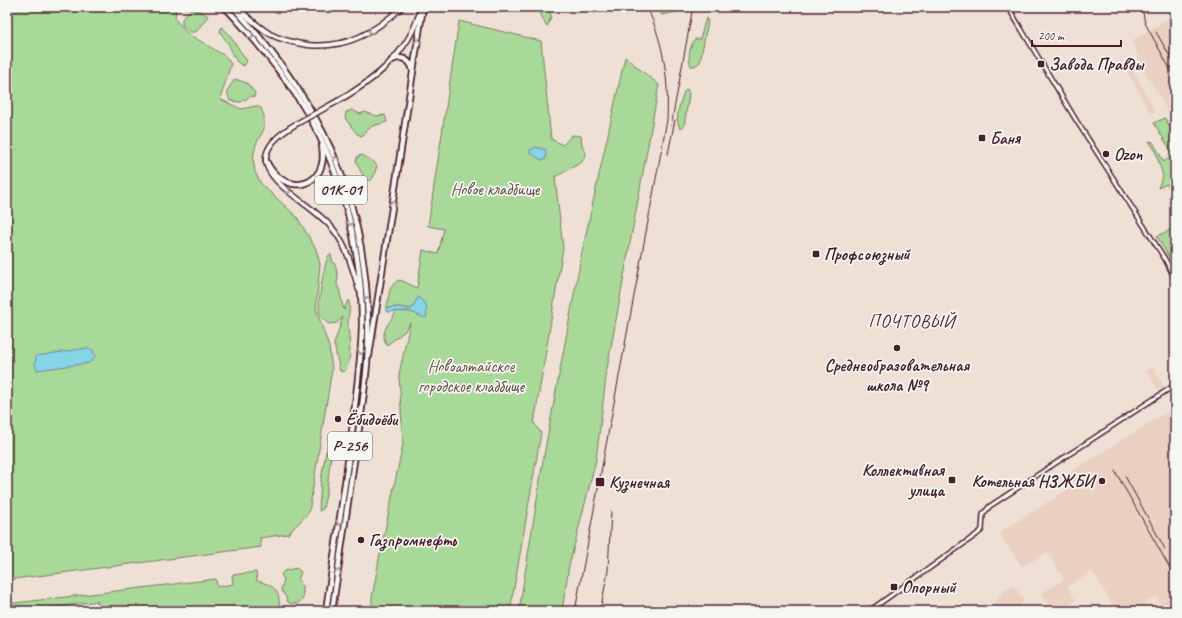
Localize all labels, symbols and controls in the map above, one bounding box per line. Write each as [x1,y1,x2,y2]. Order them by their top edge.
scale bar [1032,22,1121,48]
one-way arrow [368,26,375,34]
text: 200 m [1038,28,1065,44]
one-way arrow [246,31,253,38]
one-way arrow [413,38,422,44]
place label: Завода Правды [1049,54,1145,75]
marker: Завода Правды [1036,59,1046,69]
place label: Баня [990,128,1021,149]
marker: Баня [977,133,987,143]
place label: Ozon [1114,144,1144,165]
marker: Ozon [1101,149,1111,159]
one-way arrow [332,155,340,162]
road number: 01К-01 [315,176,367,204]
park label: Новое кладбище [451,179,541,200]
one-way arrow [284,187,291,194]
one-way arrow [388,200,397,206]
one-way arrow [346,220,354,226]
place label: Профсоюзный [824,244,912,266]
marker: Профсоюзный [811,249,821,259]
one-way arrow [362,296,371,302]
district label: ПОЧТОВЫЙ [869,310,957,332]
marker: Среднеобразовательная школа №9 [892,343,902,353]
one-way arrow [357,349,366,355]
place label: Среднеобразовательная школа №9 [825,355,971,396]
park label: Новоалтайское городское кладбище [418,356,525,397]
place label: Ёбидоёби [346,409,399,430]
marker: Ёбидоёби [333,414,343,424]
road number: Р-256 [328,432,372,460]
place label: Коллективная улица [862,460,946,501]
place label: Котельная НЗЖБИ [972,471,1097,492]
place label: Кузнечная [609,472,670,494]
marker: Коллективная улица [947,475,957,485]
marker: Кузнечная [594,476,606,488]
marker: Котельная НЗЖБИ [1097,476,1107,486]
one-way arrow [335,520,344,526]
place label: Газпромнефть [369,530,458,552]
marker: Газпромнефть [356,535,366,545]
one-way arrow [333,569,342,576]
place label: Опорный [902,577,957,598]
marker: Опорный [889,582,899,592]

